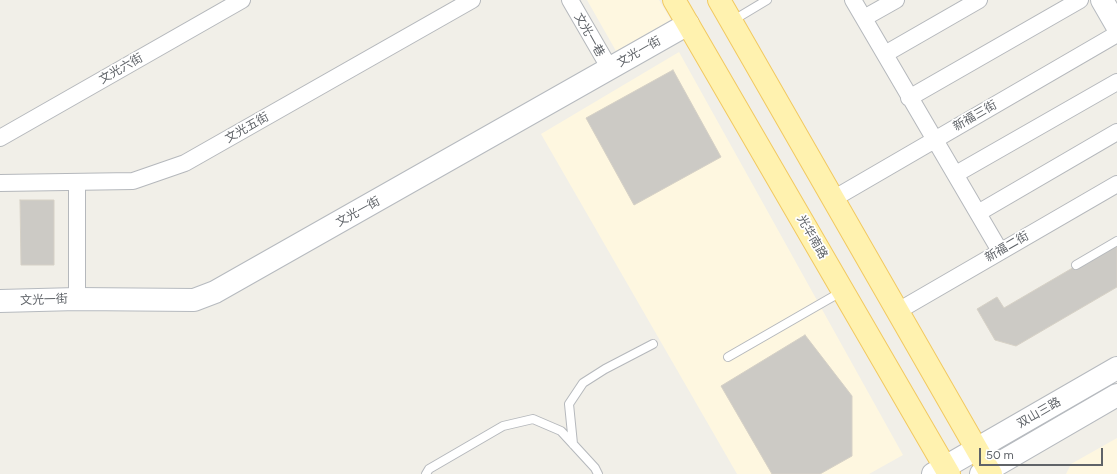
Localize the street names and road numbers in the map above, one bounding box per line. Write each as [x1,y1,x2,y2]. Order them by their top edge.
street label: 文光一巷 [571,11,607,59]
street label: 文光一街 [615,34,663,70]
street label: 文光六街 [97,51,145,87]
street label: 新福三街 [951,98,999,134]
street label: 文光五街 [223,110,271,146]
street label: 文光一街 [334,194,382,230]
street label: 光华南路 [794,213,830,261]
street label: 新福二街 [983,229,1031,265]
street label: 文光一街 [20,292,68,308]
street label: 双山三路 [1015,395,1063,431]

